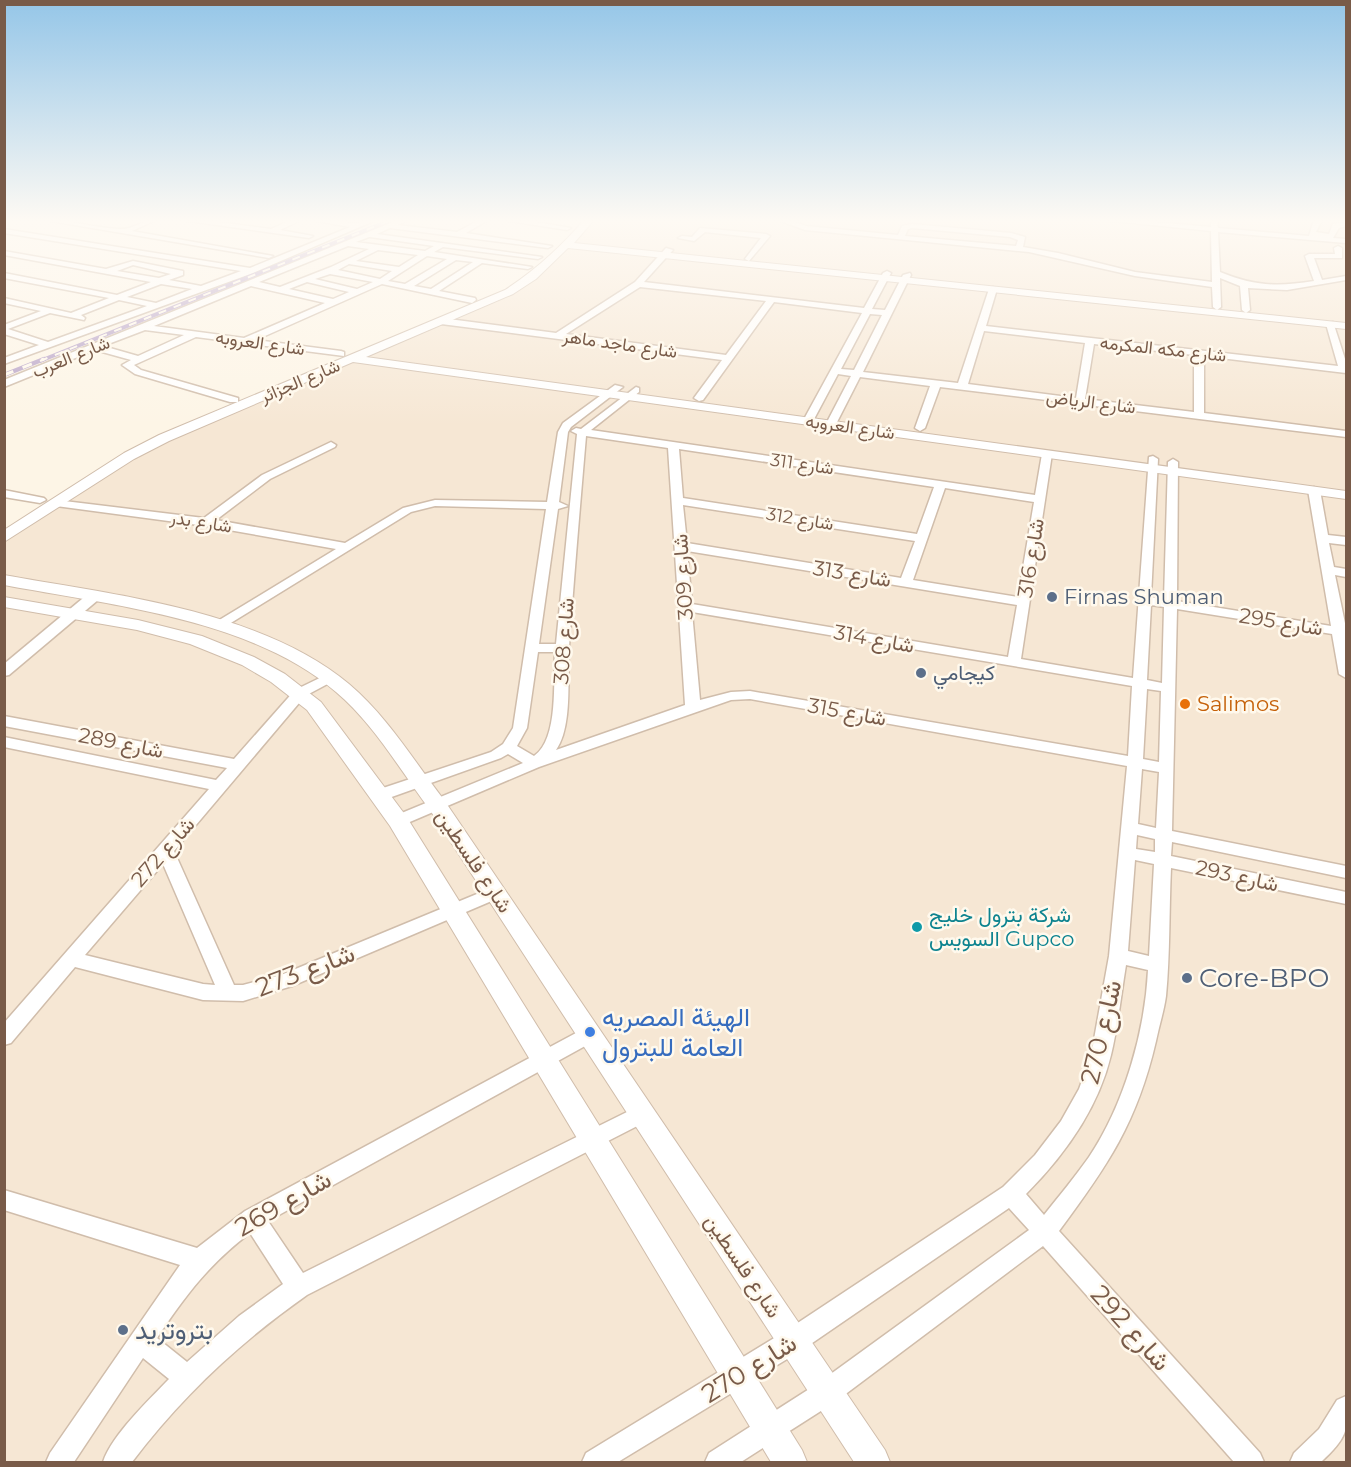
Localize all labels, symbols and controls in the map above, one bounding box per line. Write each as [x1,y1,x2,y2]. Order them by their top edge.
street label: شارع ماجد ماهر [560,325,679,364]
street label: شارع العروبه [214,326,306,361]
street label: شارع العرب [29,331,113,383]
street label: شارع مكه المكرمه [1099,331,1227,368]
street label: شارع الجزائر [256,354,344,409]
street label: شارع الرياض [1045,386,1137,419]
street label: شارع العروبه [804,410,896,445]
street label: شارع 311 [769,449,835,480]
street label: شارع 312 [765,503,835,536]
street label: شارع بدر [168,506,233,539]
street label: شارع 316 [1012,516,1051,600]
street label: شارع 309 [667,533,700,621]
street label: شارع 313 [811,555,893,594]
place label: Firnas Shuman [1064,584,1224,609]
marker: Firnas Shuman [1045,590,1059,604]
street label: شارع 308 [548,597,581,685]
street label: شارع 295 [1237,603,1325,642]
street label: شارع 314 [832,619,916,660]
place label: كيجامي [933,660,995,690]
marker: كيجامي [914,666,928,680]
place label: Salimos [1197,691,1279,716]
street label: شارع 315 [806,692,888,733]
marker: Salimos [1178,697,1192,711]
street label: شارع 289 [76,722,166,765]
street label: شارع فلسطين [429,804,518,918]
street label: شارع 272 [126,812,201,893]
street label: شارع 293 [1193,855,1281,898]
place label: شركة بترول خليج السويس Gupco [929,902,1074,952]
marker: شركة بترول خليج السويس Gupco [910,920,924,934]
street label: شارع 273 [251,937,360,1005]
place label: Core-BPO [1199,962,1329,994]
marker: Core-BPO [1180,971,1194,985]
street label: شارع 270 [1074,977,1130,1088]
place label: الهيئة المصريه العامة للبترول [602,1001,750,1063]
marker: الهيئة المصريه العامة للبترول [583,1025,597,1039]
street label: شارع 269 [229,1163,338,1245]
street label: شارع فلسطين [698,1209,787,1323]
street label: شارع 292 [1083,1278,1178,1379]
place label: بتروتريد [135,1314,213,1346]
marker: بتروتريد [116,1323,130,1337]
street label: شارع 270 [696,1326,803,1411]

